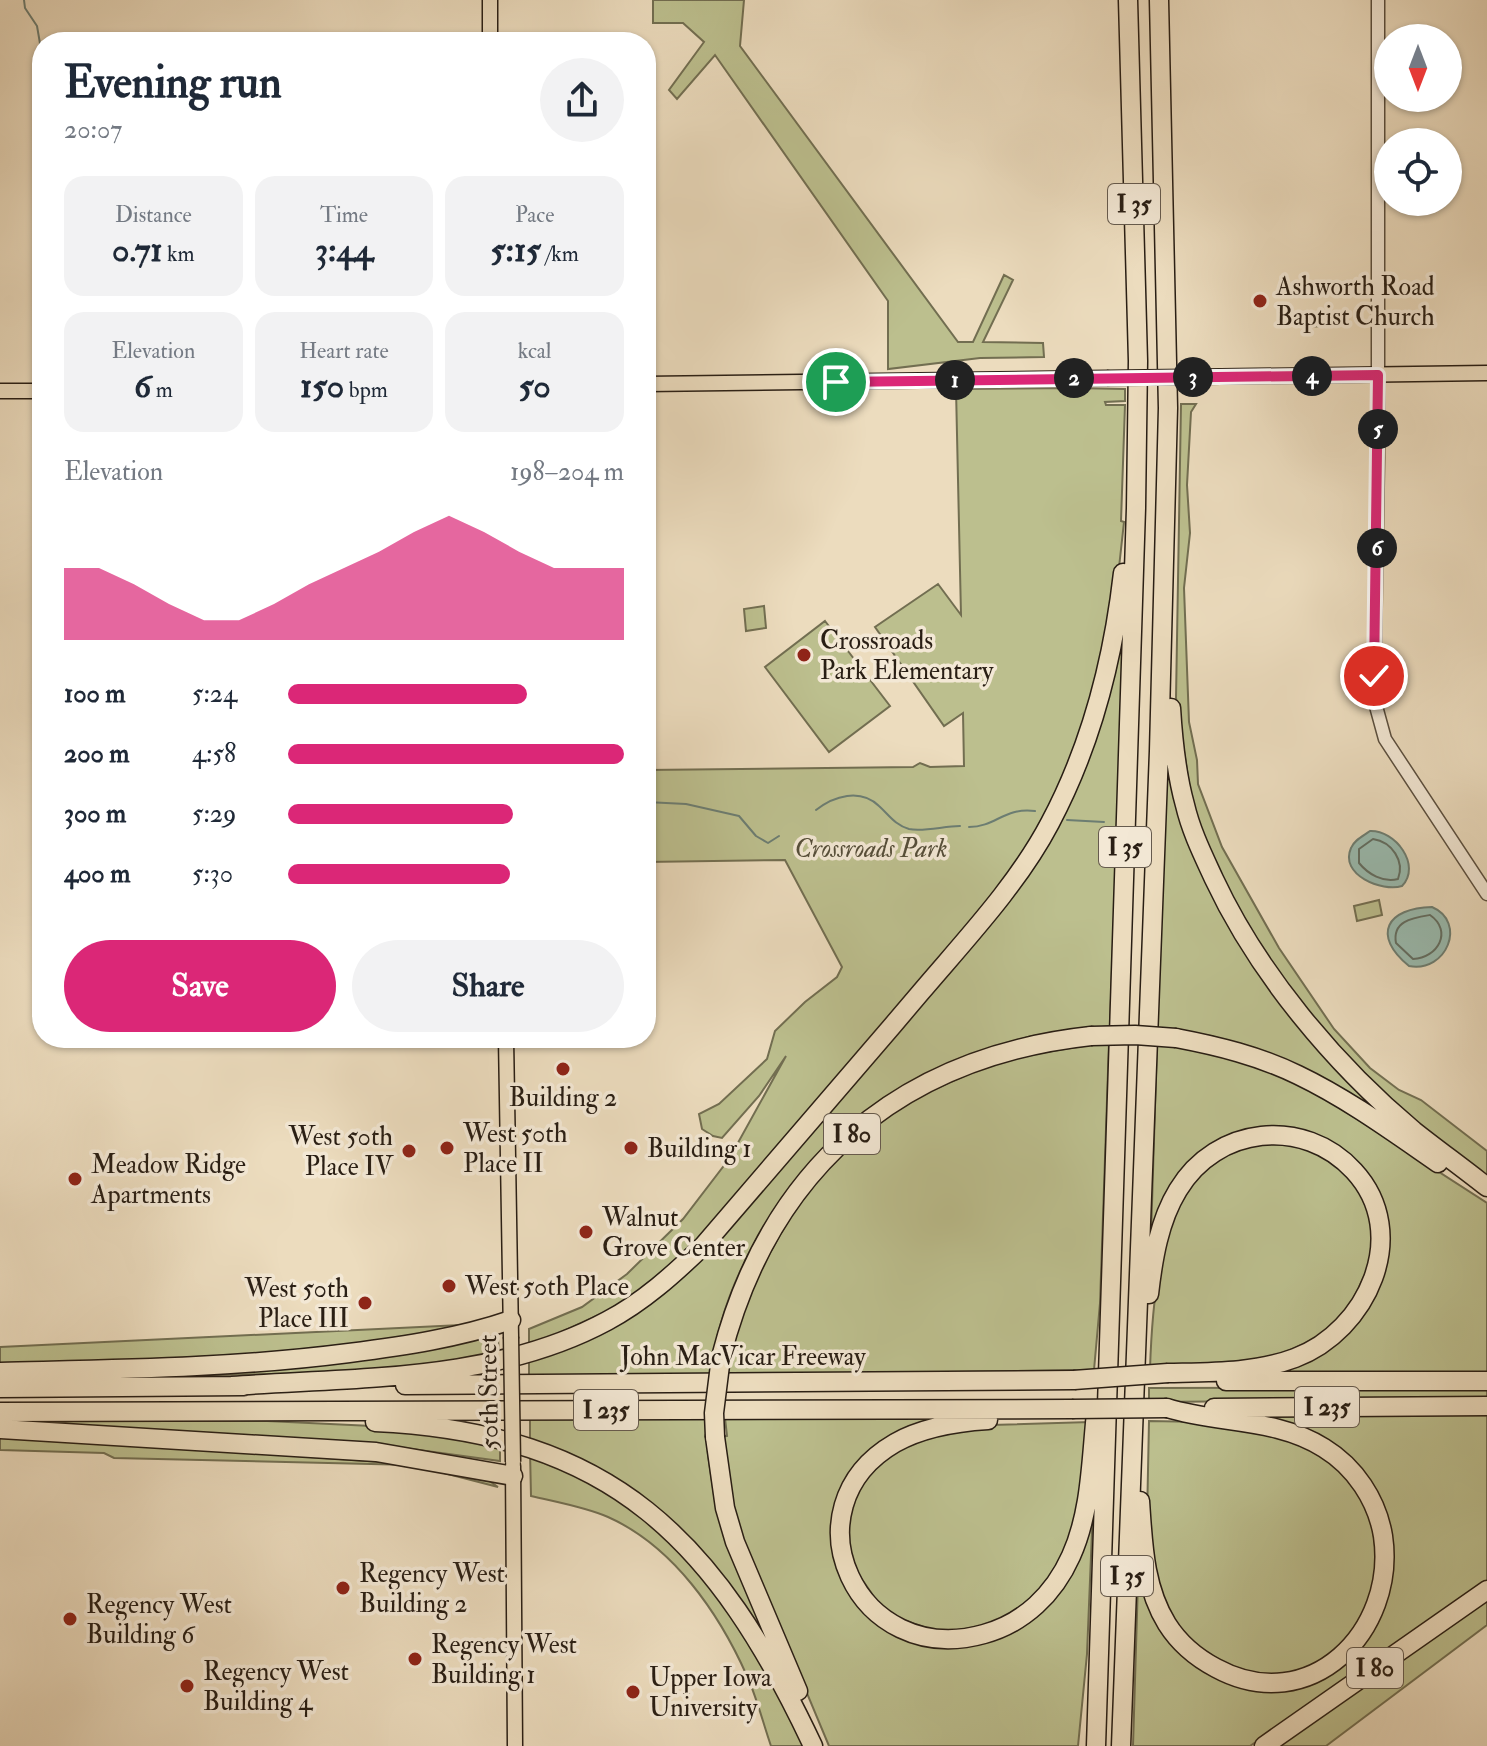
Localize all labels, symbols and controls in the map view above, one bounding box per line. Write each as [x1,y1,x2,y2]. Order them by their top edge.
north arrow [1374,24,1462,112]
map controls [1374,24,1462,216]
text: Evening run [64,56,282,111]
button: share [540,58,624,142]
text: 20:07 [64,114,122,146]
button: locate [1374,128,1462,216]
road number: I 35 [1108,184,1160,224]
text: Distance [115,201,192,229]
text: Time [320,201,368,229]
text: Pace [515,201,554,229]
text: 0.71 [112,229,162,272]
text: 3:44 [315,229,373,272]
text: 5:15 [491,229,541,272]
text: km [162,240,195,268]
text: /km [541,240,579,268]
place label: Ashworth Road Baptist Church [1275,271,1435,334]
marker: Ashworth Road Baptist Church [1251,292,1269,310]
text: Elevation [111,337,195,365]
text: Heart rate [299,337,389,365]
text: kcal [518,337,552,365]
pin [802,348,870,416]
pin: 4 [1292,356,1332,396]
pin: 3 [1173,357,1213,397]
pin: 2 [1054,358,1094,398]
icon: arrive [814,360,858,404]
pin: 1 [935,360,975,400]
text: 4 [1306,362,1318,390]
text: 3 [1189,363,1197,391]
text: 2 [1068,364,1080,392]
text: 6 [134,365,151,408]
text: 150 [300,365,344,408]
text: 50 [519,365,551,408]
text: 1 [951,366,959,394]
text: m [151,376,173,404]
text: bpm [344,376,388,404]
pin: 5 [1358,409,1398,449]
text: 5 [1373,415,1383,443]
text: Elevation [64,456,163,488]
text: 198–204 m [510,456,624,488]
pin: 6 [1357,528,1397,568]
text: 6 [1371,534,1383,562]
place label: Crossroads Park Elementary [820,625,994,687]
pin [1340,642,1408,710]
marker: Crossroads Park Elementary [795,646,813,664]
icon: check [1352,654,1396,698]
text: 100 m [64,678,125,710]
text: 5:24 [192,678,237,710]
text: 200 m [64,738,129,770]
text: 4:58 [192,738,236,770]
text: 300 m [64,798,126,830]
text: 5:29 [192,798,236,830]
road number: I 35 [1099,827,1151,867]
park label: Crossroads Park [794,833,948,865]
text: 400 m [64,858,130,890]
text: 5:30 [192,858,233,890]
button: Save [64,940,336,1032]
button: Share [352,940,624,1032]
marker: Building 2 [554,1060,572,1078]
place label: Building 2 [509,1082,617,1114]
road number: I 80 [824,1114,880,1154]
place label: West 50th Place II [462,1118,568,1180]
place label: West 50th Place IV [288,1121,395,1183]
place label: Building 1 [647,1133,752,1165]
marker: West 50th Place II [438,1139,456,1157]
marker: Building 1 [622,1139,640,1157]
marker: West 50th Place IV [400,1142,418,1160]
place label: Meadow Ridge Apartments [90,1149,246,1212]
marker: Meadow Ridge Apartments [66,1170,84,1188]
place label: Walnut Grove Center [601,1202,746,1264]
marker: Walnut Grove Center [577,1223,595,1241]
place label: West 50th Place [464,1271,629,1303]
place label: West 50th Place III [244,1273,349,1335]
marker: West 50th Place [440,1277,458,1295]
marker: West 50th Place III [356,1294,374,1312]
street label: 50th Street [472,1334,506,1450]
street label: John MacVicar Freeway [619,1341,866,1373]
road number: I 235 [1295,1387,1359,1427]
road number: I 235 [574,1390,638,1430]
road number: I 35 [1101,1556,1153,1596]
place label: Regency West Building 2 [359,1558,505,1620]
marker: Regency West Building 2 [334,1579,352,1597]
place label: Regency West Building 6 [86,1589,232,1651]
marker: Regency West Building 6 [61,1610,79,1628]
place label: Regency West Building 1 [431,1629,577,1691]
road number: I 80 [1347,1648,1403,1688]
marker: Regency West Building 1 [406,1650,424,1668]
place label: Regency West Building 4 [203,1656,349,1718]
place label: Upper Iowa University [649,1662,772,1724]
marker: Regency West Building 4 [178,1677,196,1695]
marker: Upper Iowa University [624,1683,642,1701]

